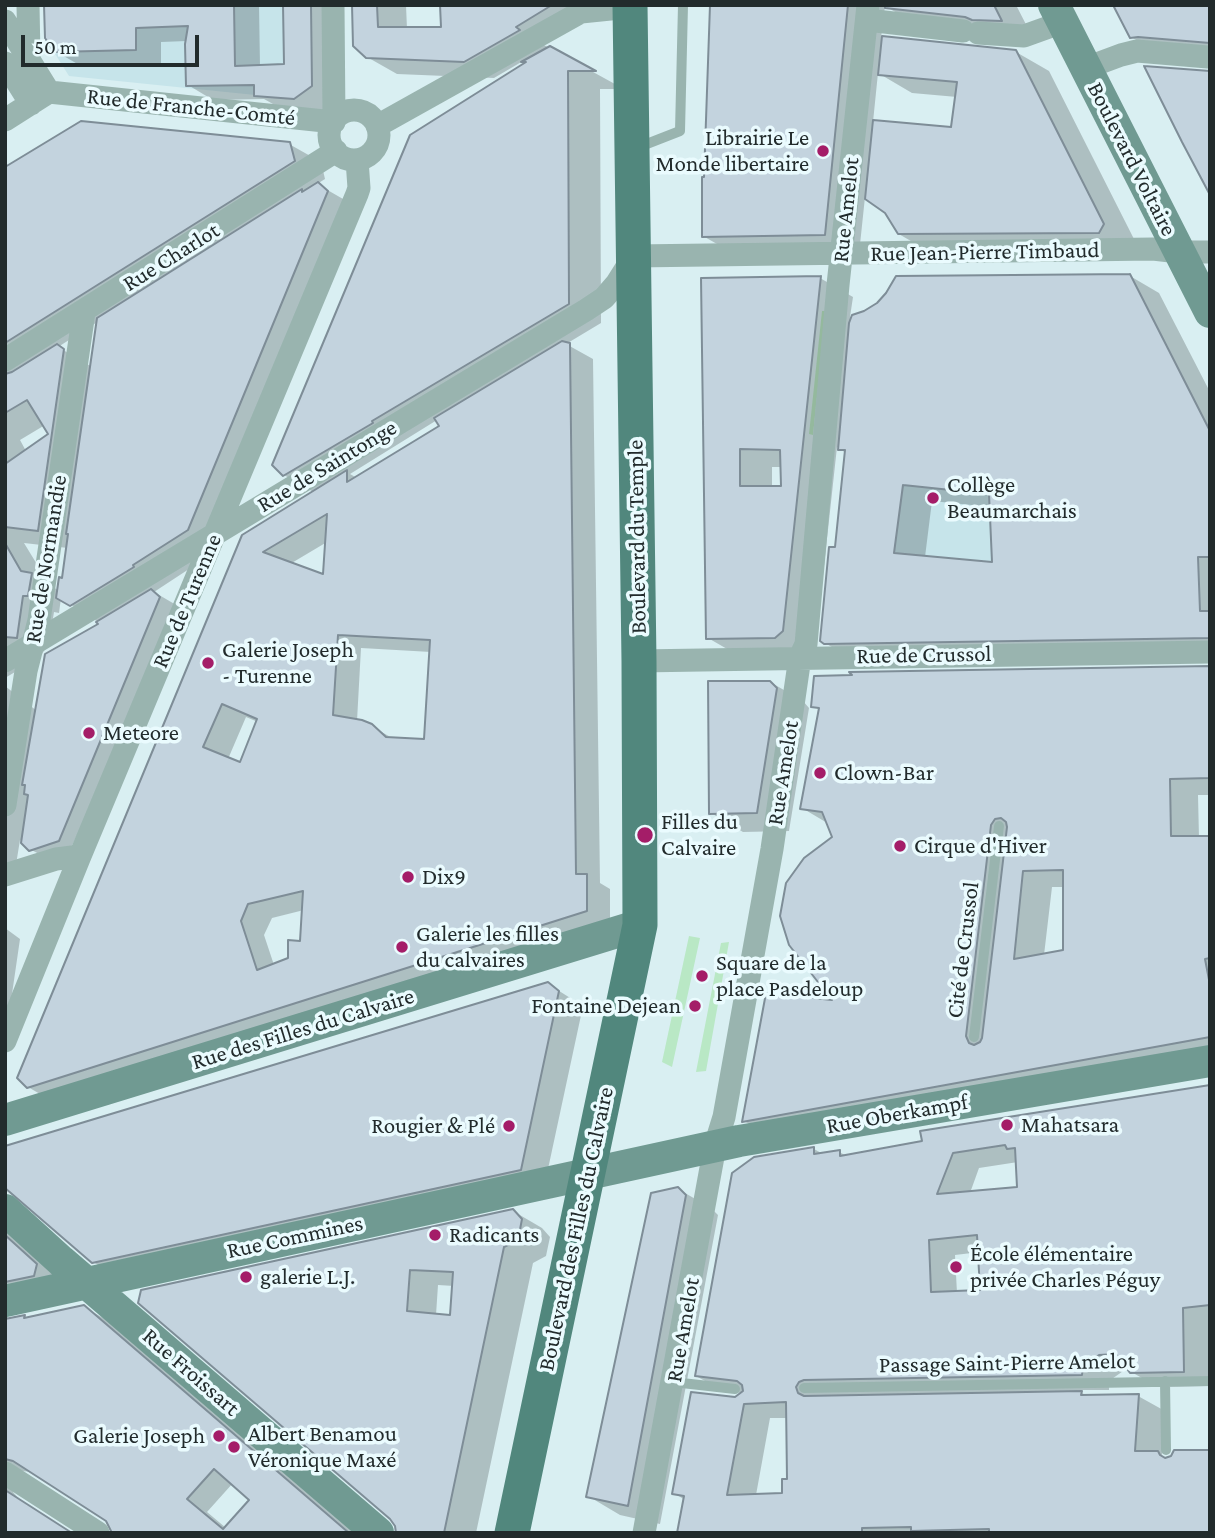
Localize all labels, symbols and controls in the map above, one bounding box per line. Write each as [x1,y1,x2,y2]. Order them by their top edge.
scale bar [24,21,203,65]
text: 50 m [34,35,77,59]
street label: Boulevard Voltaire [1081,77,1183,241]
street label: Rue de Franche-Comté [86,82,296,132]
place label: Librairie Le Monde libertaire [656,124,809,178]
marker: Librairie Le Monde libertaire [815,143,831,159]
street label: Rue Amelot [827,156,865,264]
street label: Rue Charlot [118,216,224,298]
street label: Rue Jean-Pierre Timbaud [870,236,1100,268]
street label: Rue de Saintonge [252,414,402,518]
street label: Boulevard du Temple [622,440,652,634]
place label: Collège Beaumarchais [947,471,1077,525]
street label: Rue de Normandie [19,473,73,645]
marker: Collège Beaumarchais [925,490,941,506]
street label: Rue de Turenne [146,530,228,672]
place label: Galerie Joseph - Turenne [222,636,354,690]
street label: Rue de Crussol [856,640,992,670]
marker: Galerie Joseph - Turenne [200,655,216,671]
place label: Meteore [103,719,179,747]
street label: Rue Amelot [761,719,805,827]
marker: Meteore [81,725,97,741]
place label: Clown-Bar [834,759,934,787]
marker: Clown-Bar [812,765,828,781]
place label: Filles du Calvaire [661,808,738,862]
marker: Filles du Calvaire [635,825,655,845]
place label: Cirque d'Hiver [914,832,1047,860]
marker: Cirque d'Hiver [892,838,908,854]
place label: Dix9 [422,863,466,891]
marker: Dix9 [400,869,416,885]
street label: Cité de Crussol [941,880,985,1020]
place label: Galerie les filles du calvaires [416,920,559,974]
marker: Galerie les filles du calvaires [394,939,410,955]
place label: Square de la place Pasdeloup [716,949,863,1003]
marker: Square de la place Pasdeloup [694,968,710,984]
street label: Rue des Filles du Calvaire [188,982,418,1076]
place label: Fontaine Dejean [531,992,681,1020]
marker: Fontaine Dejean [687,998,703,1014]
street label: Boulevard des Filles du Calvaire [532,1085,620,1373]
street label: Rue Oberkampf [824,1088,970,1140]
place label: Mahatsara [1021,1111,1119,1139]
place label: Rougier & Plé [371,1112,495,1140]
marker: Mahatsara [999,1117,1015,1133]
marker: Rougier & Plé [501,1118,517,1134]
street label: Rue Commines [224,1209,366,1265]
place label: Radicants [449,1221,539,1249]
marker: Radicants [427,1227,443,1243]
place label: École élémentaire privée Charles Péguy [970,1240,1160,1294]
marker: École élémentaire privée Charles Péguy [948,1259,964,1275]
place label: galerie L.J. [260,1263,355,1291]
marker: galerie L.J. [238,1269,254,1285]
street label: Rue Amelot [660,1276,706,1384]
street label: Rue Froissart [137,1322,245,1422]
street label: Passage Saint-Pierre Amelot [879,1347,1135,1379]
place label: Albert Benamou Véronique Maxé [248,1420,397,1474]
place label: Galerie Joseph [73,1422,205,1450]
marker: Galerie Joseph [211,1428,227,1444]
marker: Albert Benamou Véronique Maxé [226,1439,242,1455]

